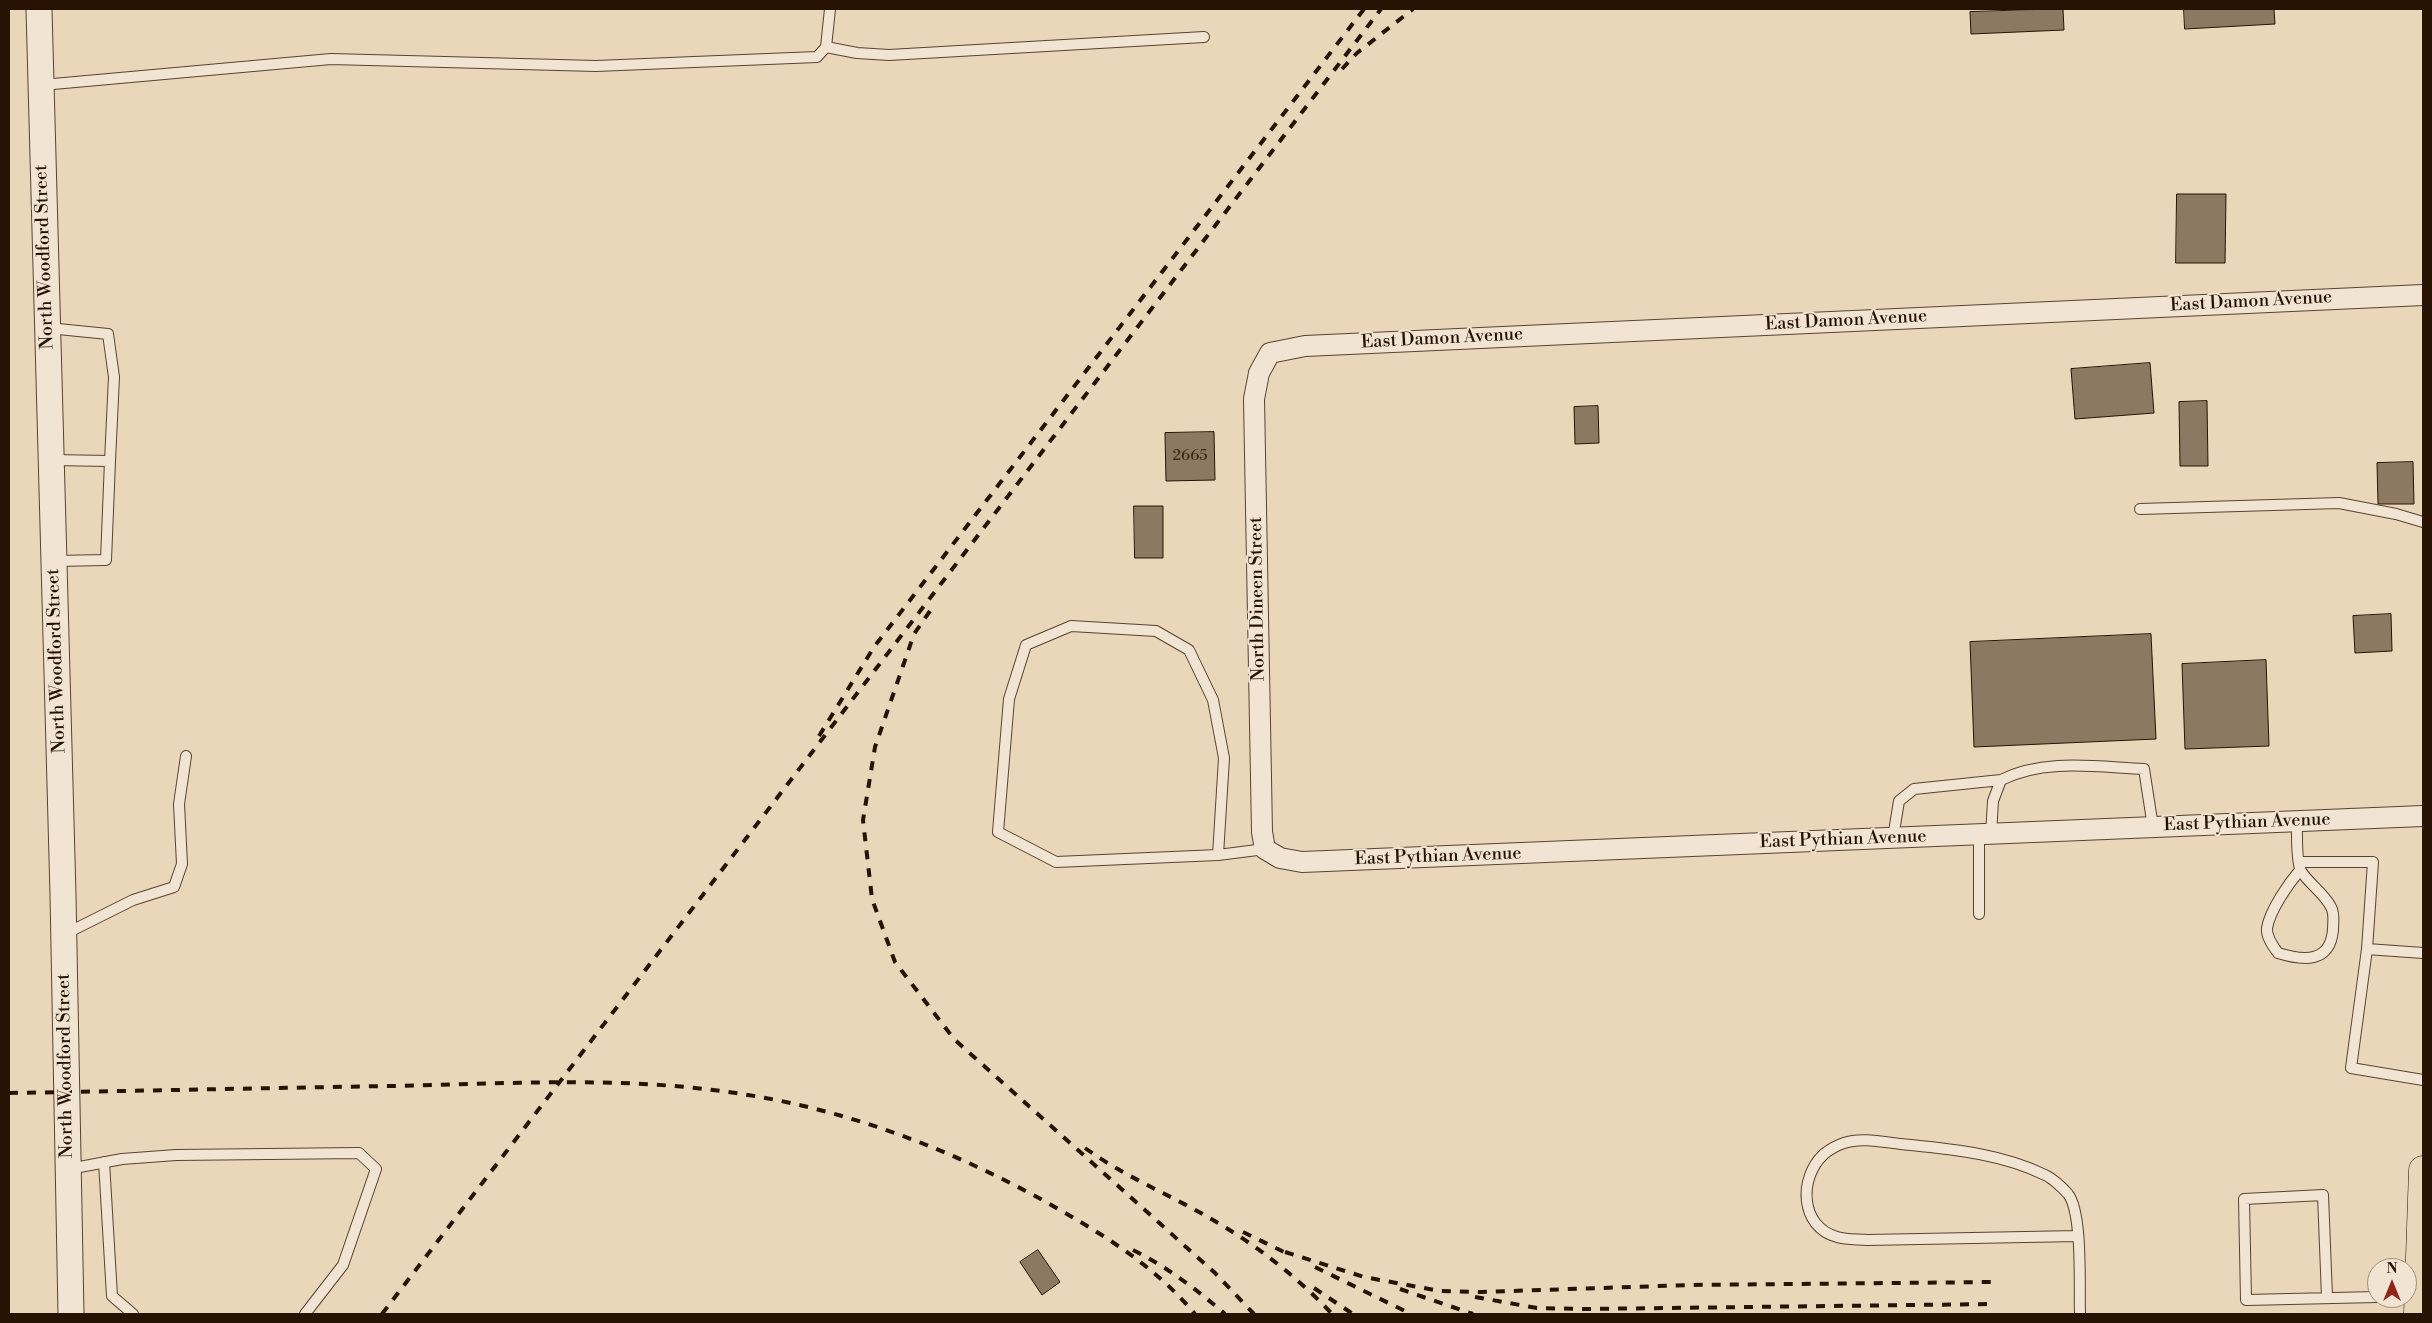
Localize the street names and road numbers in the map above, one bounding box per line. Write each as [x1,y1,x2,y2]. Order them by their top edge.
street label: North Woodford Street [31,164,59,350]
street label: East Damon Avenue [2169,287,2333,317]
street label: East Damon Avenue [1764,306,1928,336]
street label: East Damon Avenue [1360,324,1524,354]
street label: North Dineen Street [1246,516,1270,682]
street label: North Woodford Street [43,568,71,754]
street label: East Pythian Avenue [2163,809,2331,837]
street label: East Pythian Avenue [1759,826,1927,854]
street label: East Pythian Avenue [1354,843,1522,871]
street label: North Woodford Street [54,973,78,1159]

